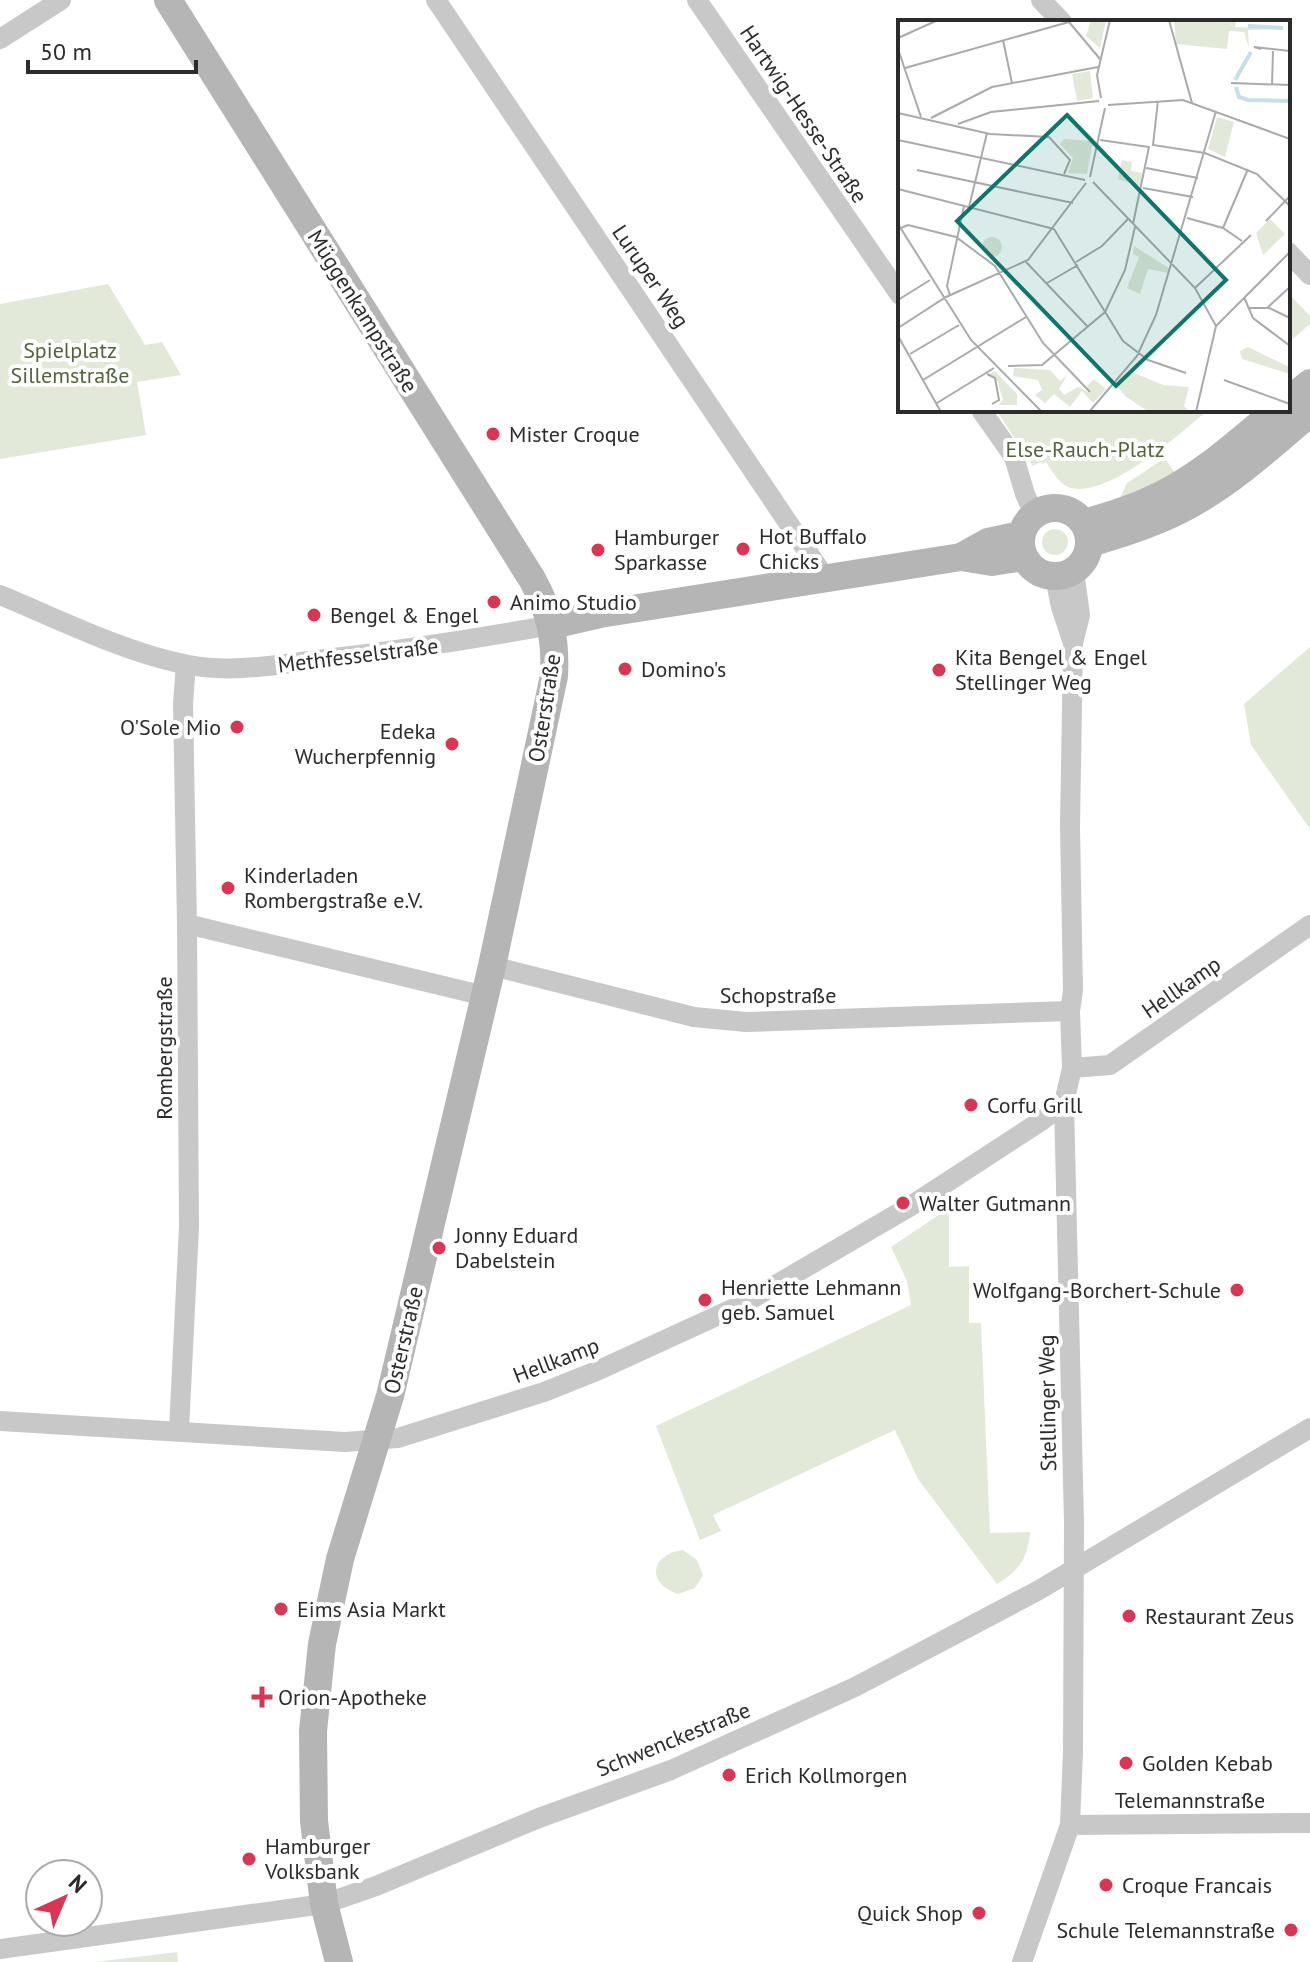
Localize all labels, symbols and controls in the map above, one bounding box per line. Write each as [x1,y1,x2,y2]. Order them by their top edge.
street label: Hartwig-Hesse-Straße [734,20,874,208]
inset map [898,20,1290,412]
scale bar [28,24,196,74]
text: 50 m [40,36,92,67]
street label: Luruper Weg [606,219,696,333]
street label: Müggenkampstraße [302,224,424,398]
park label: Spielplatz Sillemstraße [11,336,129,389]
place label: Mister Croque [509,420,640,448]
marker: Mister Croque [484,425,502,443]
park label: Else-Rauch-Platz [1005,435,1165,463]
place label: Hot Buffalo Chicks [759,522,867,575]
place label: Hamburger Sparkasse [614,523,720,576]
marker: Hot Buffalo Chicks [734,540,752,558]
marker: Hamburger Sparkasse [589,541,607,559]
place label: Animo Studio [510,588,637,616]
marker: Animo Studio [485,593,503,611]
place label: Bengel & Engel [330,601,479,629]
marker: Bengel & Engel [305,606,323,624]
street label: Methfesselstraße [276,631,440,679]
place label: Kita Bengel & Engel Stellinger Weg [955,643,1148,696]
street label: Osterstraße [522,652,566,764]
place label: Domino's [641,655,726,683]
marker: Domino's [616,660,634,678]
marker: Kita Bengel & Engel Stellinger Weg [930,661,948,679]
place label: O'Sole Mio [120,713,221,741]
place label: Edeka Wucherpfennig [295,717,436,770]
marker: O'Sole Mio [228,718,246,736]
marker: Edeka Wucherpfennig [443,735,461,753]
place label: Kinderladen Rombergstraße e.V. [244,861,423,914]
marker: Kinderladen Rombergstraße e.V. [219,879,237,897]
street label: Hellkamp [1136,950,1226,1024]
street label: Rombergstraße [150,976,178,1120]
street label: Schopstraße [720,981,836,1009]
place label: Corfu Grill [987,1091,1083,1119]
marker: Corfu Grill [962,1096,980,1114]
place label: Walter Gutmann [919,1189,1071,1217]
marker: Walter Gutmann [894,1194,912,1212]
place label: Jonny Eduard Dabelstein [454,1221,578,1274]
marker: Jonny Eduard Dabelstein [430,1239,448,1257]
place label: Henriette Lehmann geb. Samuel [721,1273,901,1326]
place label: Wolfgang-Borchert-Schule [973,1276,1221,1304]
marker: Wolfgang-Borchert-Schule [1228,1281,1246,1299]
street label: Osterstraße [377,1284,429,1396]
marker: Henriette Lehmann geb. Samuel [696,1291,714,1309]
street label: Hellkamp [509,1331,603,1389]
street label: Stellinger Weg [1032,1334,1062,1472]
place label: Eims Asia Markt [297,1595,446,1623]
marker: Eims Asia Markt [272,1600,290,1618]
place label: Restaurant Zeus [1145,1602,1294,1630]
marker: Restaurant Zeus [1120,1607,1138,1625]
place label: Orion-Apotheke [278,1683,427,1711]
marker: Orion-Apotheke [253,1688,271,1706]
street label: Schwenckestraße [592,1695,754,1783]
place label: Golden Kebab [1142,1749,1273,1777]
marker: Golden Kebab [1117,1754,1135,1772]
place label: Erich Kollmorgen [745,1761,907,1789]
marker: Erich Kollmorgen [720,1766,738,1784]
street label: Telemannstraße [1115,1786,1265,1814]
place label: Hamburger Volksbank [264,1832,371,1885]
marker: Hamburger Volksbank [240,1850,258,1868]
north arrow [24,1858,104,1938]
text: N [63,1869,93,1899]
place label: Croque Francais [1122,1871,1272,1899]
marker: Croque Francais [1097,1876,1115,1894]
place label: Quick Shop [857,1899,963,1927]
marker: Quick Shop [970,1904,988,1922]
place label: Schule Telemannstraße [1056,1916,1275,1944]
marker: Schule Telemannstraße [1282,1921,1300,1939]

